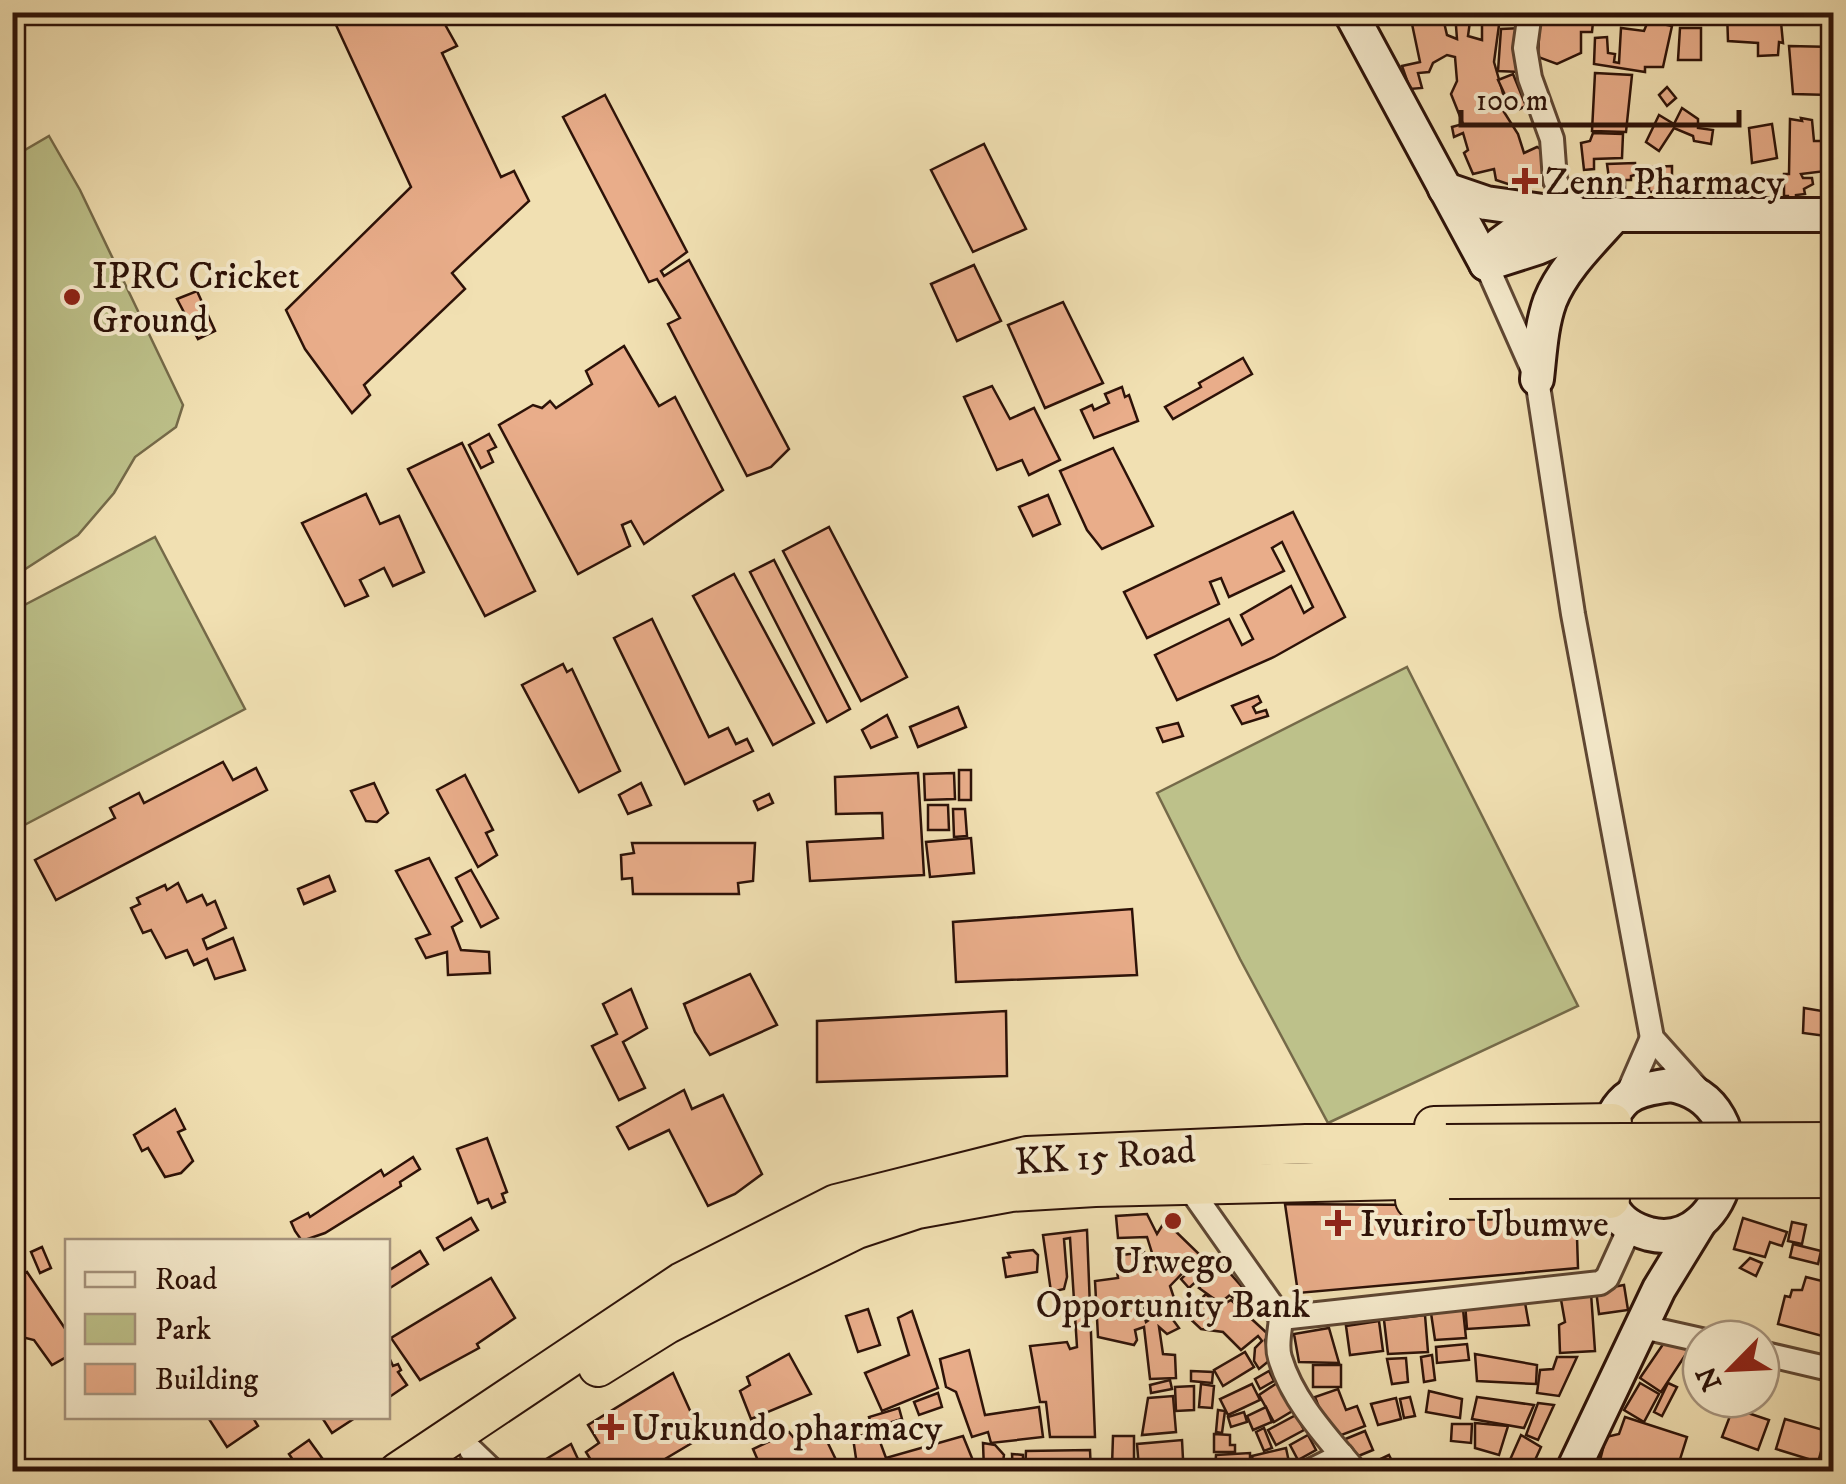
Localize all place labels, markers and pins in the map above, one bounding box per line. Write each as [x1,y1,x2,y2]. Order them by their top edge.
place label: Zenn Pharmacy [1545,159,1785,207]
marker: Zenn Pharmacy [1514,170,1536,192]
place label: IPRC Cricket Ground [92,253,300,345]
marker: IPRC Cricket Ground [61,286,83,308]
place label: Ivuriro Ubumwe [1360,1201,1609,1249]
marker: Urwego Opportunity Bank [1162,1210,1184,1232]
marker: Ivuriro Ubumwe [1325,1210,1351,1236]
place label: Urwego Opportunity Bank [1036,1238,1311,1330]
place label: Urukundo pharmacy [631,1405,943,1453]
marker: Urukundo pharmacy [600,1416,622,1438]

